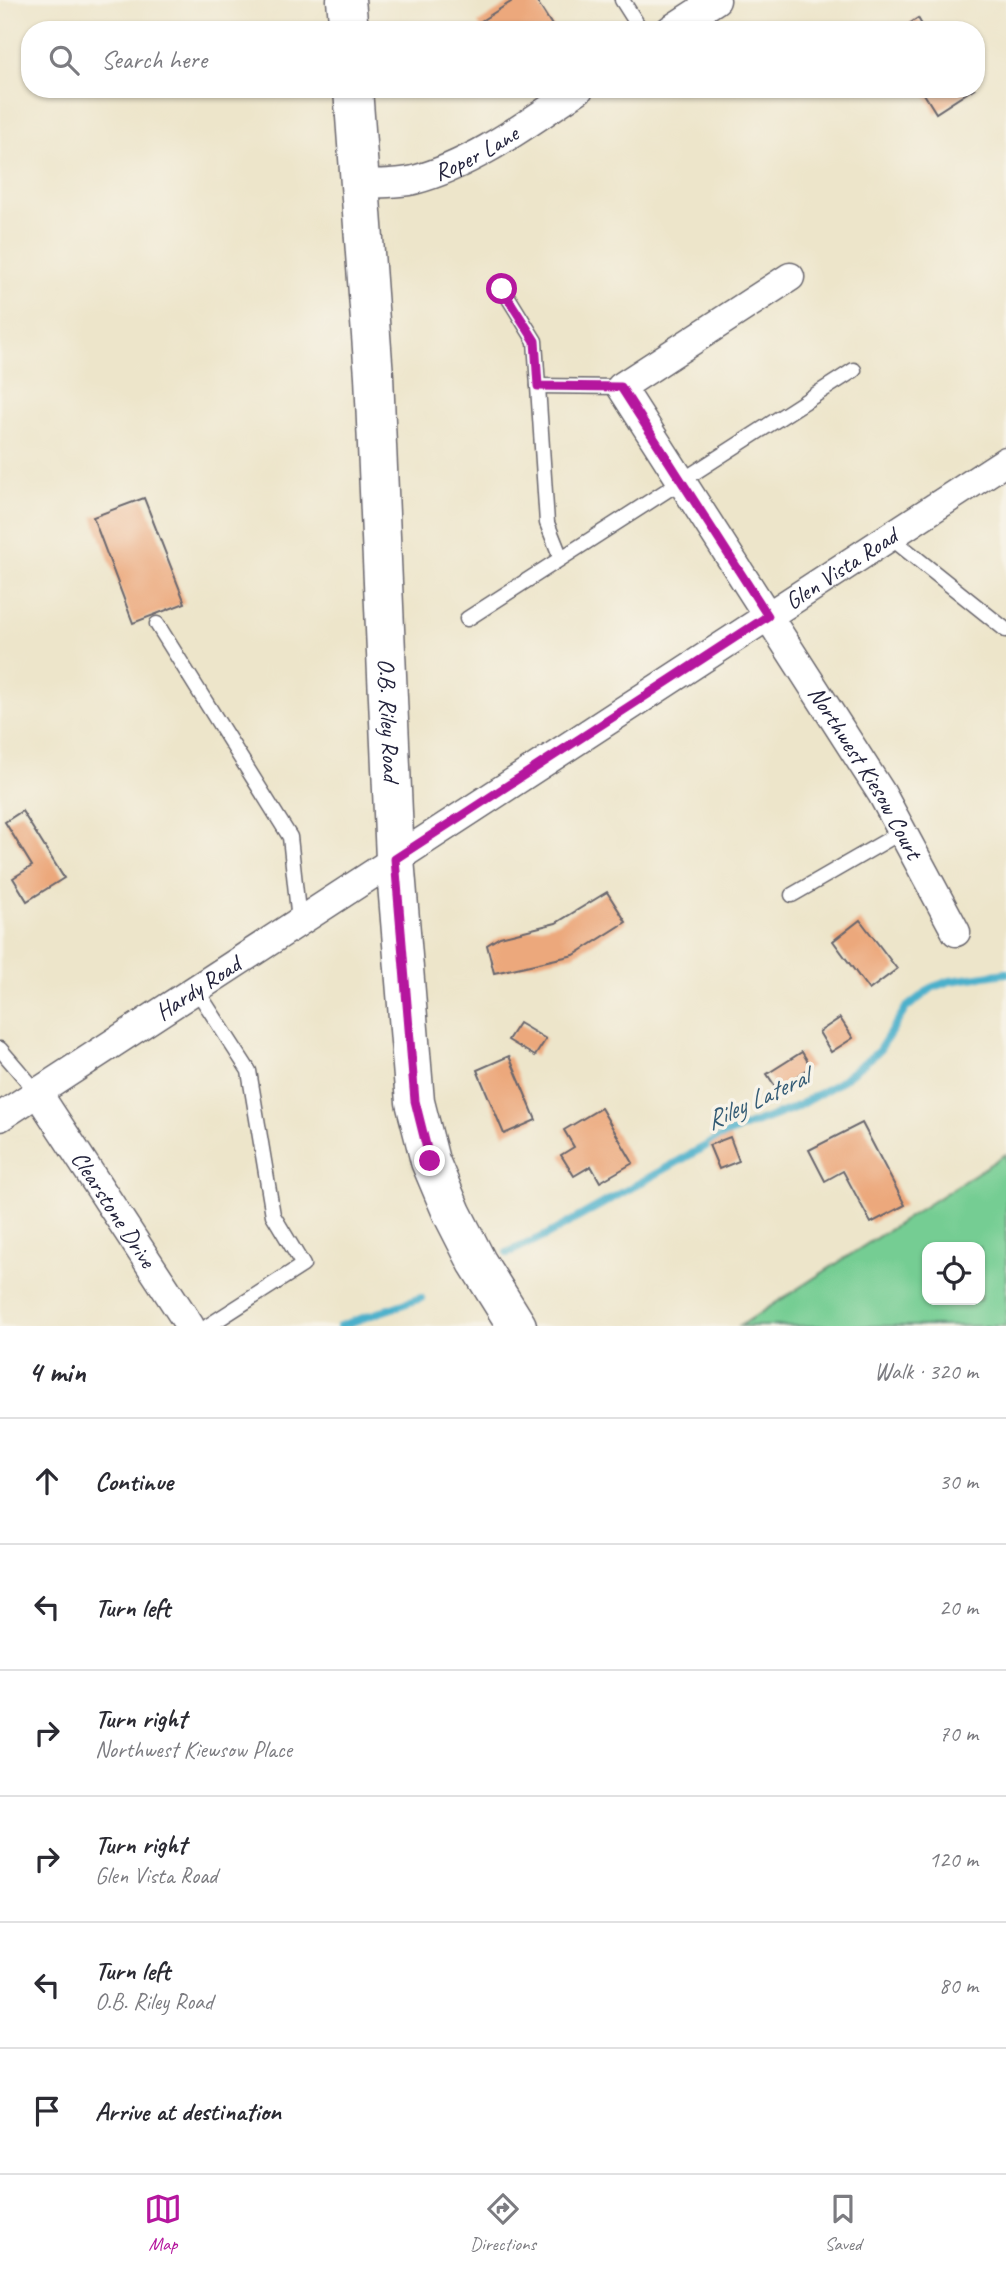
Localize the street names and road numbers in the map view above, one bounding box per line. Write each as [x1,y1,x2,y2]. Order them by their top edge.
street label: Roper Lane [430,117,526,187]
street label: Glen Vista Road [779,519,906,616]
street label: O.B. Riley Road [371,658,407,786]
street label: Northwest Kiesow Court [802,680,930,866]
street label: Hardy Road [149,947,249,1027]
street label: Clearstone Drive [65,1145,164,1275]

